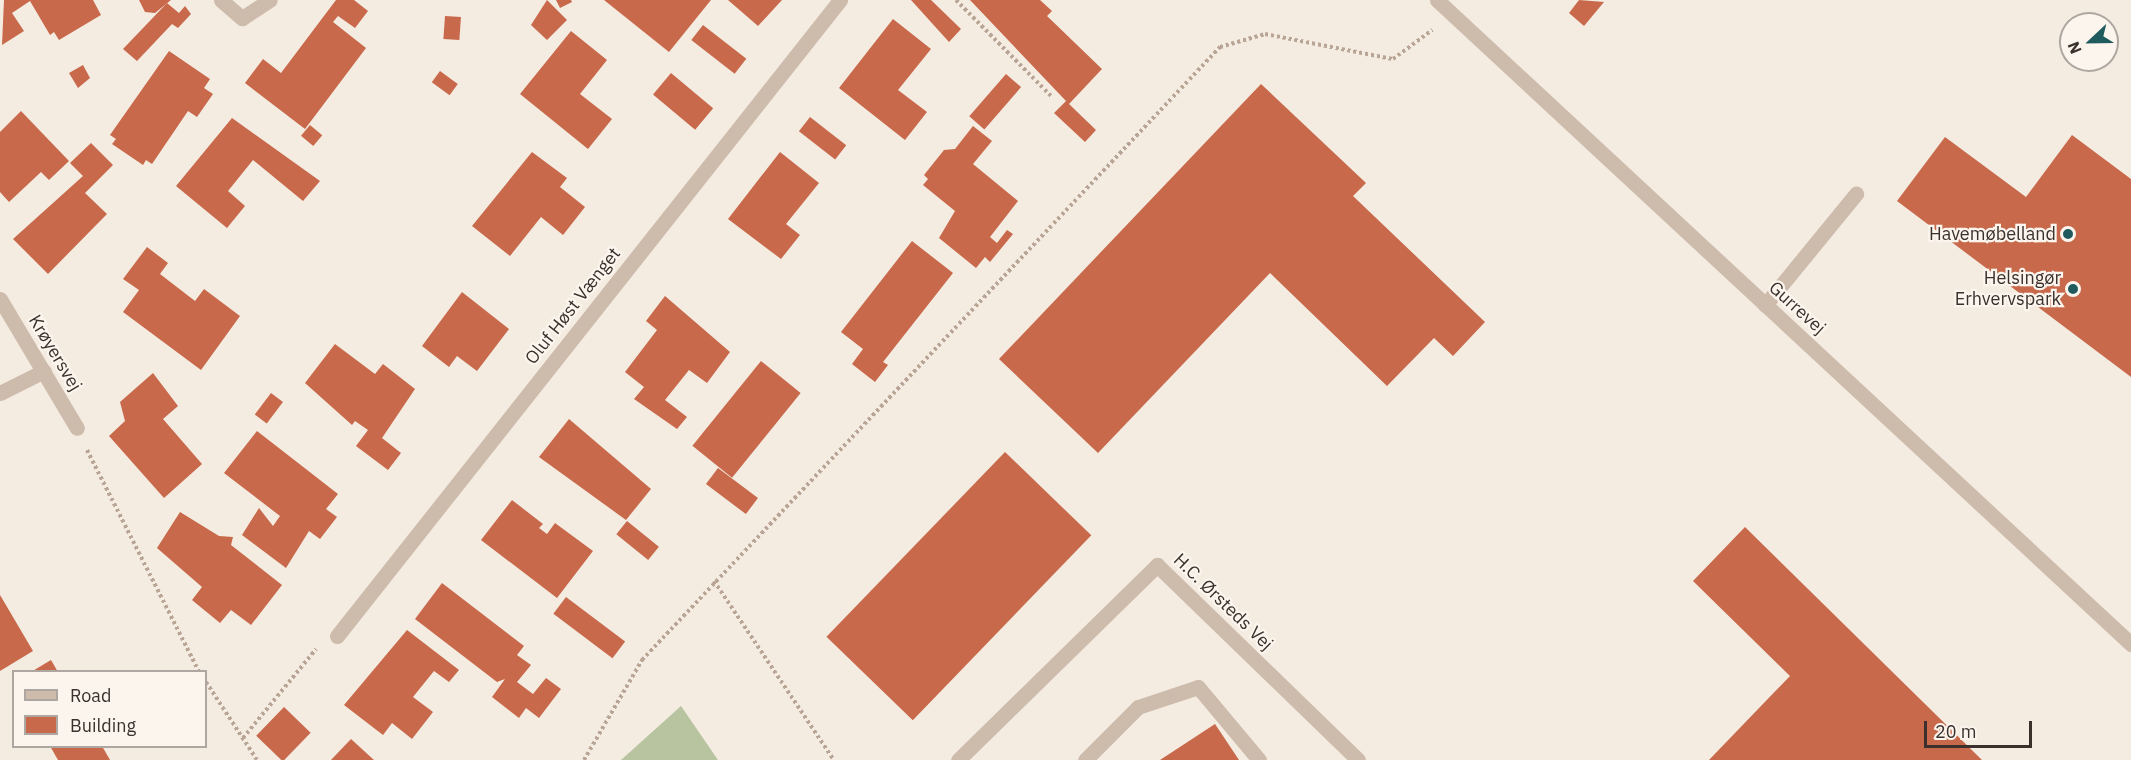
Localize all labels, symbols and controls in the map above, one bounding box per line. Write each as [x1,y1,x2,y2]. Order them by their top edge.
north arrow [2059,12,2119,72]
text: N [2063,39,2086,57]
place label: Havemøbelland [1929,223,2056,245]
marker: Havemøbelland [2061,227,2075,241]
street label: Oluf Høst Vænget [521,243,625,369]
place label: Helsingør Erhvervspark [1955,268,2061,310]
street label: Gurrevej [1764,277,1830,339]
marker: Helsingør Erhvervspark [2066,282,2080,296]
street label: Krøyersvej [24,311,86,395]
street label: H.C. Ørsteds Vej [1169,549,1277,655]
legend [12,670,207,748]
text: Road [70,684,111,707]
scale bar [1927,709,2035,747]
text: Building [70,714,136,737]
text: 20 m [1935,720,1977,743]

